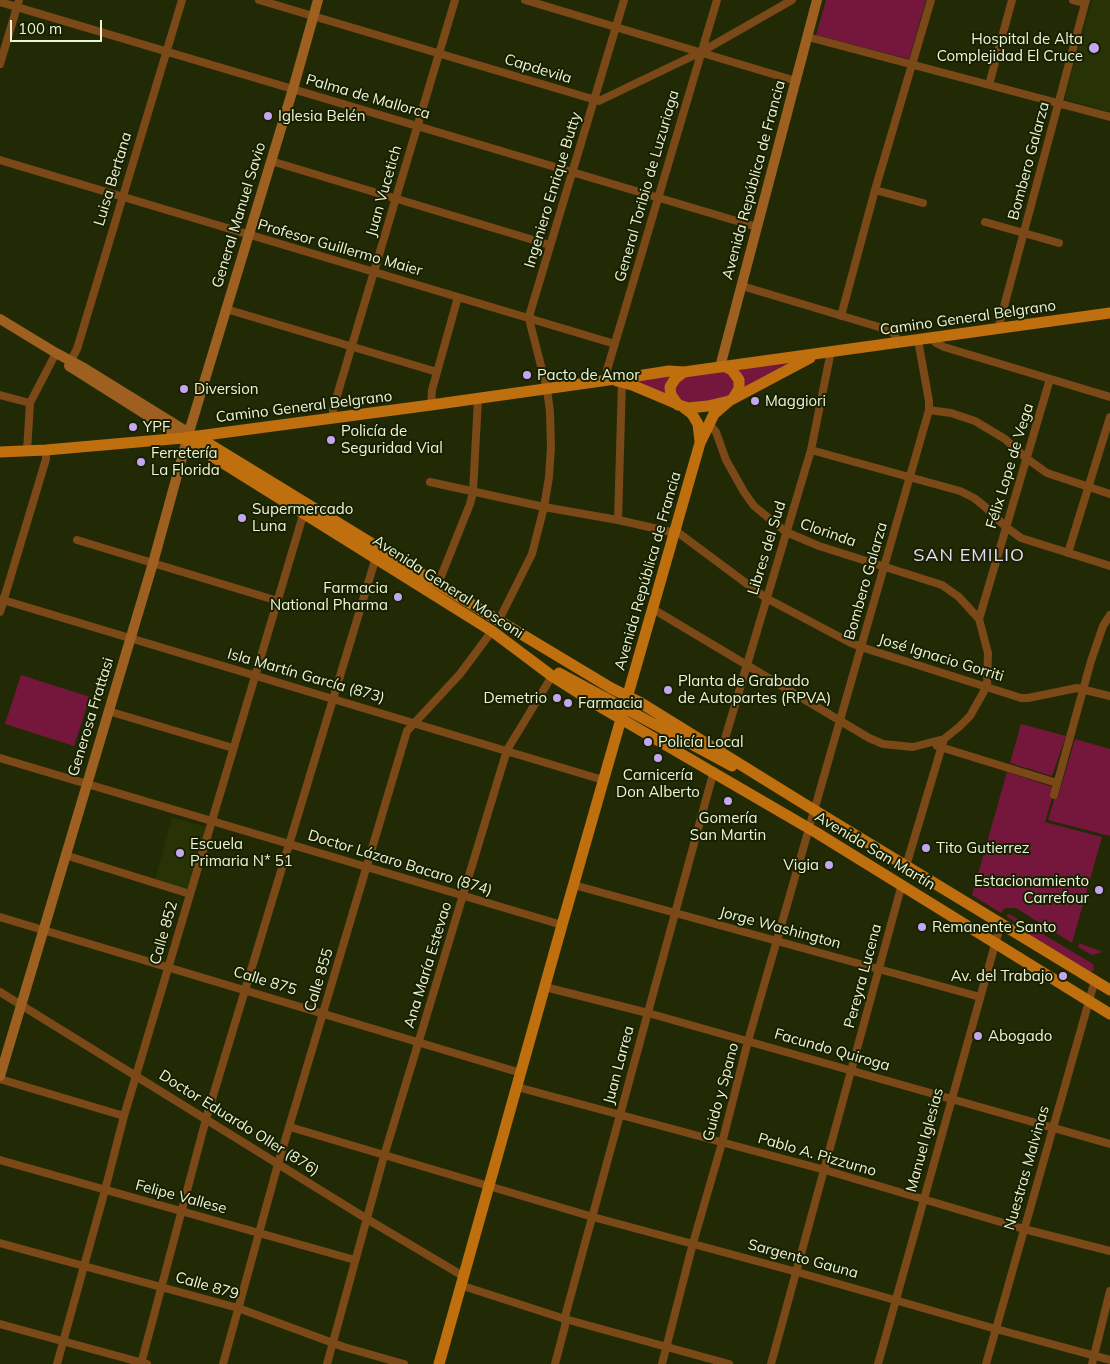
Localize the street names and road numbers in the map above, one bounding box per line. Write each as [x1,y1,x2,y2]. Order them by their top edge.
street label: Capdevila [502,50,574,88]
street label: Palma de Mallorca [304,71,432,123]
street label: Avenida República de Francia [719,78,789,282]
street label: General Toribio de Luzuriaga [611,88,683,284]
street label: Bombero Galarza [1005,100,1053,222]
street label: Ingeniero Enrique Butty [521,110,585,270]
street label: Luisa Bertana [90,130,136,228]
street label: General Manuel Savio [208,140,270,290]
street label: Juan Vucetich [362,143,406,239]
street label: Profesor Guillermo Maier [256,216,424,280]
street label: Camino General Belgrano [879,297,1057,339]
street label: Camino General Belgrano [215,387,393,427]
street label: Félix Lope de Vega [982,401,1038,531]
street label: Avenida República de Francia [611,470,685,672]
street label: Libres del Sud [744,499,790,597]
street label: Clorinda [798,515,858,551]
street label: Bombero Galarza [841,520,891,642]
street label: Avenida General Mosconi [369,532,527,642]
street label: José Ignacio Gorriti [876,630,1006,686]
street label: Isla Martín García (873) [225,645,387,707]
street label: Generosa Frattasi [64,655,118,779]
street label: Avenida San Martín [812,808,938,894]
street label: Doctor Lázaro Bacaro (874) [306,826,494,900]
street label: Calle 852 [146,899,182,967]
street label: Ana María Estevao [400,900,456,1030]
street label: Jorge Washington [717,903,843,953]
street label: Pereyra Lucena [840,922,886,1030]
street label: Calle 855 [301,946,337,1014]
street label: Calle 875 [231,963,299,999]
street label: Juan Larrea [600,1024,638,1106]
street label: Facundo Quiroga [772,1025,892,1075]
street label: Guido y Spano [699,1041,743,1143]
street label: Doctor Eduardo Oller (876) [156,1066,322,1180]
street label: Manuel Iglesias [902,1086,948,1194]
street label: Nuestras Malvinas [1001,1104,1053,1232]
street label: Pablo A. Pizzurno [756,1129,878,1181]
street label: Felipe Vallese [133,1176,229,1218]
street label: Sargento Gauna [746,1236,860,1282]
street label: Calle 879 [173,1268,241,1304]

